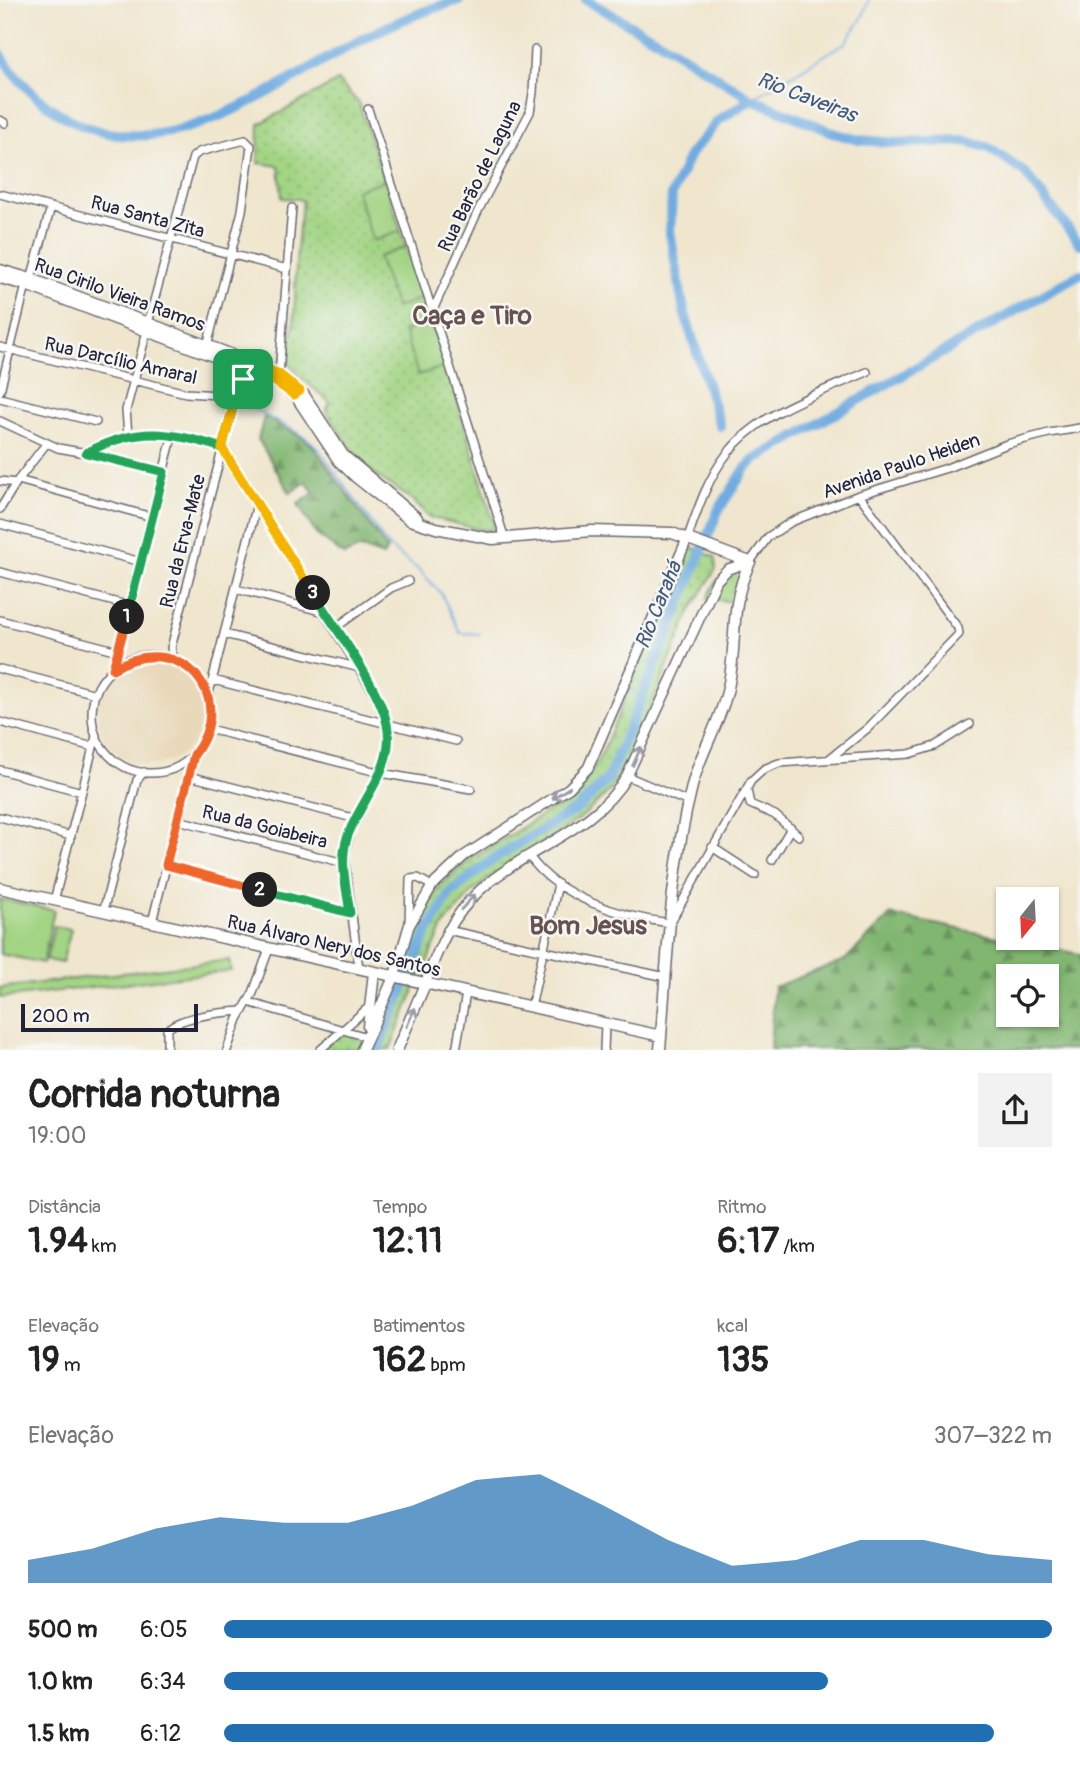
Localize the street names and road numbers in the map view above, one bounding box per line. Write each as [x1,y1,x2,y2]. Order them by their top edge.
street label: Rua Barão de Laguna [433,97,527,256]
street label: Rua Santa Zita [88,190,207,244]
street label: Rua Cirilo Vieira Ramos [31,253,209,337]
street label: Rua Darcílio Amaral [42,332,200,390]
street label: Avenida Paulo Heiden [819,428,983,504]
street label: Rua da Erva-Mate [155,471,211,611]
street label: Rua da Goiabeira [200,800,330,854]
street label: Rua Álvaro Nery dos Santos [225,910,443,982]

